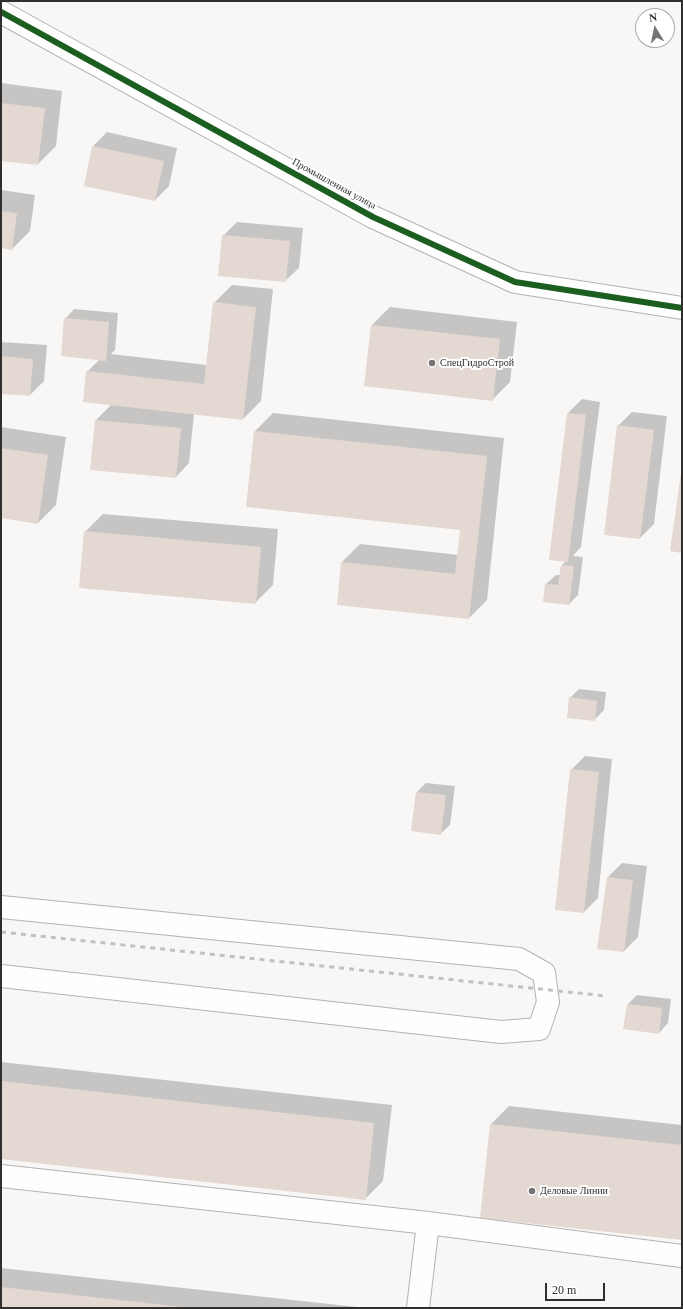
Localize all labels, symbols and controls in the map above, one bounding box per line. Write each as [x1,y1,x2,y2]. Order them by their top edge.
north arrow [635,8,675,48]
text: N [648,11,658,24]
street label: Промышленная улица [290,156,378,212]
place label: СпецГидроСтрой [440,357,514,369]
marker: СпецГидроСтрой [427,358,437,368]
place label: Деловые Линии [540,1185,608,1197]
marker: Деловые Линии [527,1186,537,1196]
scale bar [547,1275,607,1301]
text: 20 m [552,1283,576,1297]

